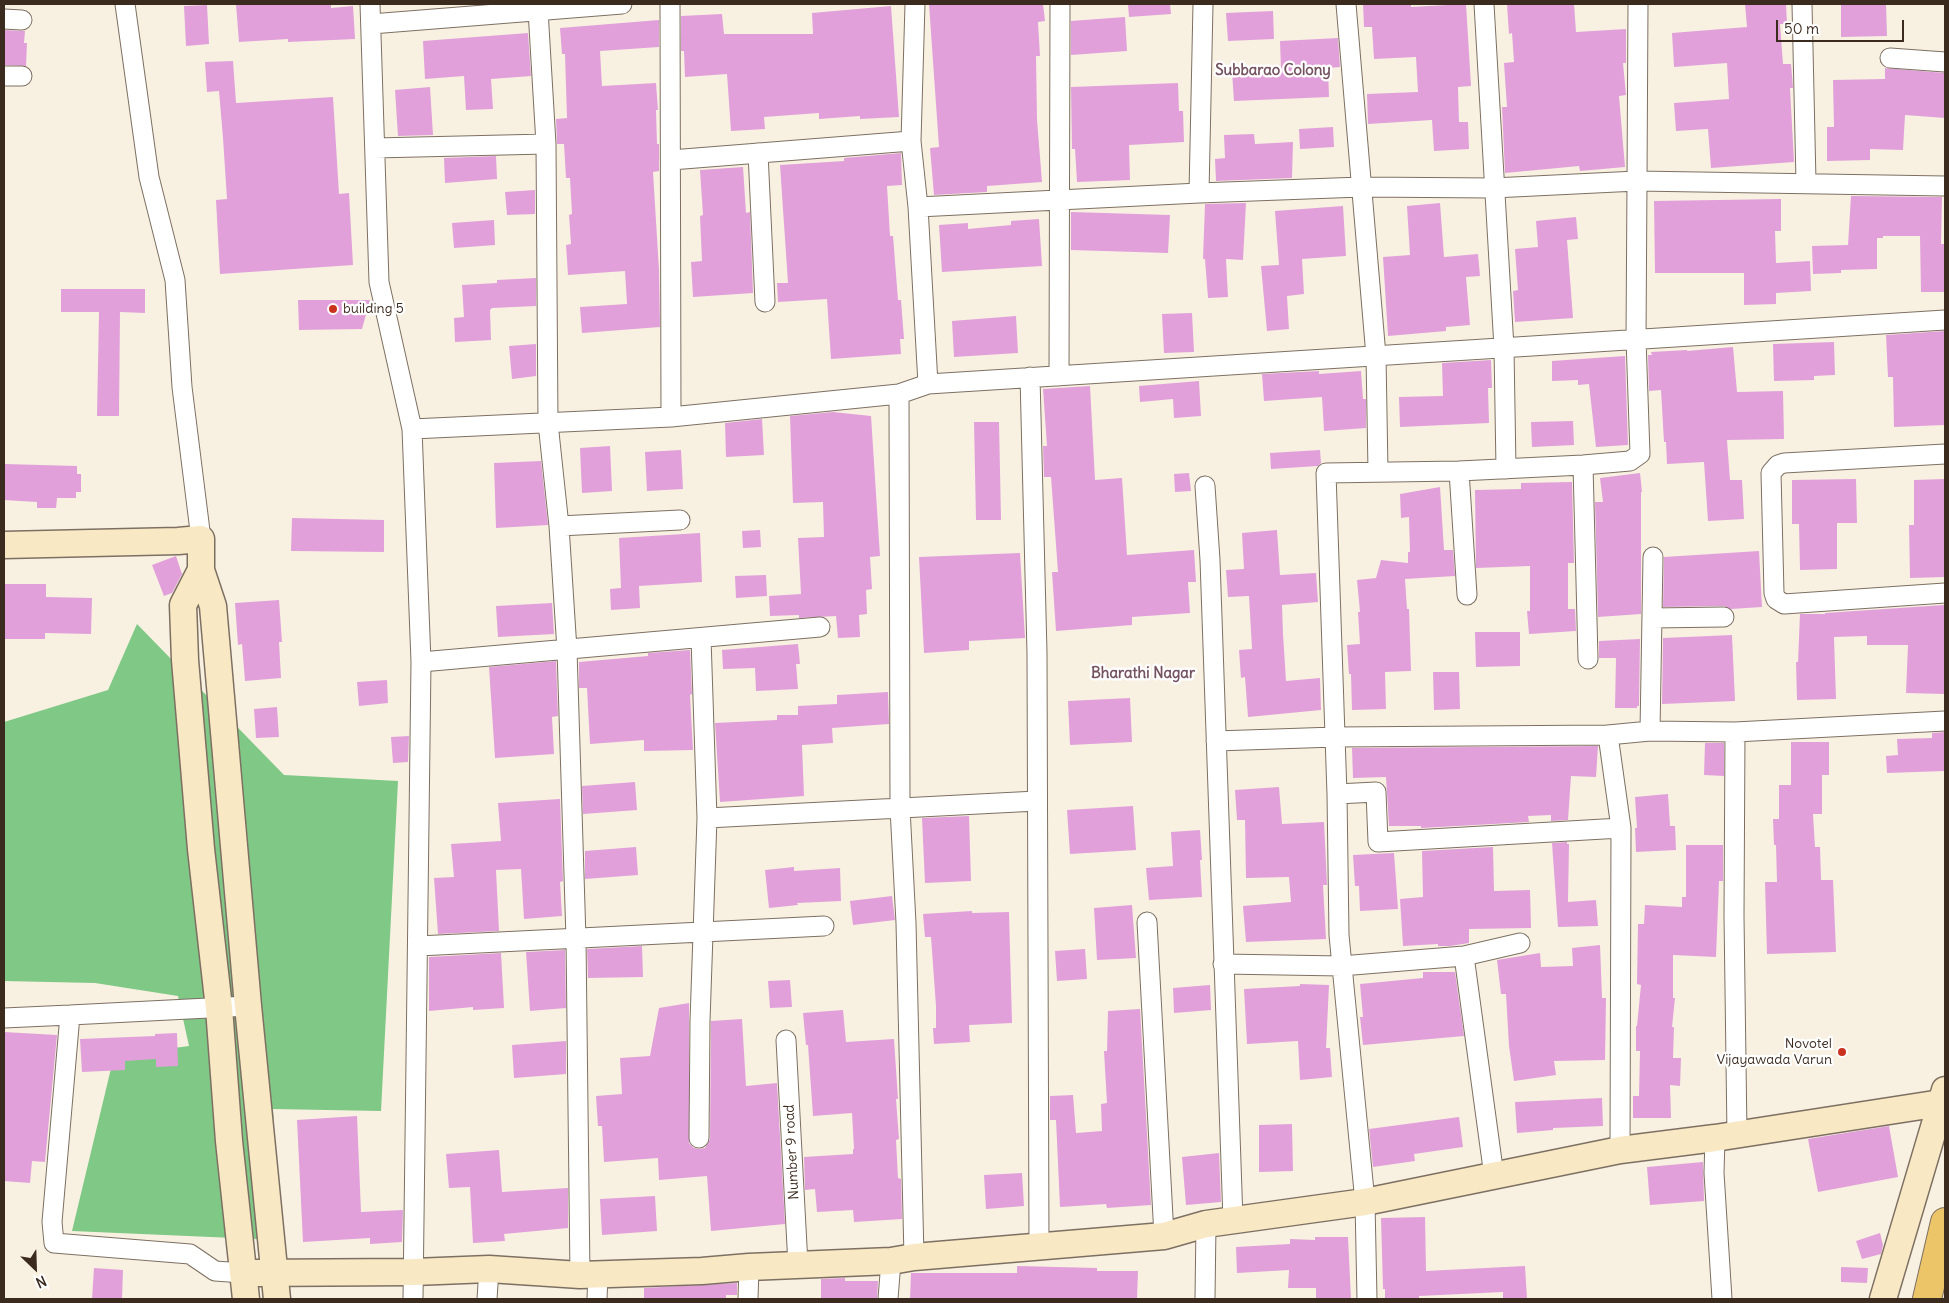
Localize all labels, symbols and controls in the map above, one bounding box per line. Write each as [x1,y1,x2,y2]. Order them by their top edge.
scale bar [1779,10,1906,42]
text: 50 m [1784,19,1819,38]
district label: Subbarao Colony [1215,62,1331,80]
place label: building 5 [343,301,404,317]
marker: building 5 [327,303,339,315]
district label: Bharathi Nagar [1091,665,1195,683]
place label: Novotel Vijayawada Varun [1716,1036,1832,1068]
marker: Novotel Vijayawada Varun [1836,1046,1848,1058]
street label: Number 9 road [781,1104,803,1200]
north arrow [10,1243,60,1293]
text: N [33,1272,49,1292]

